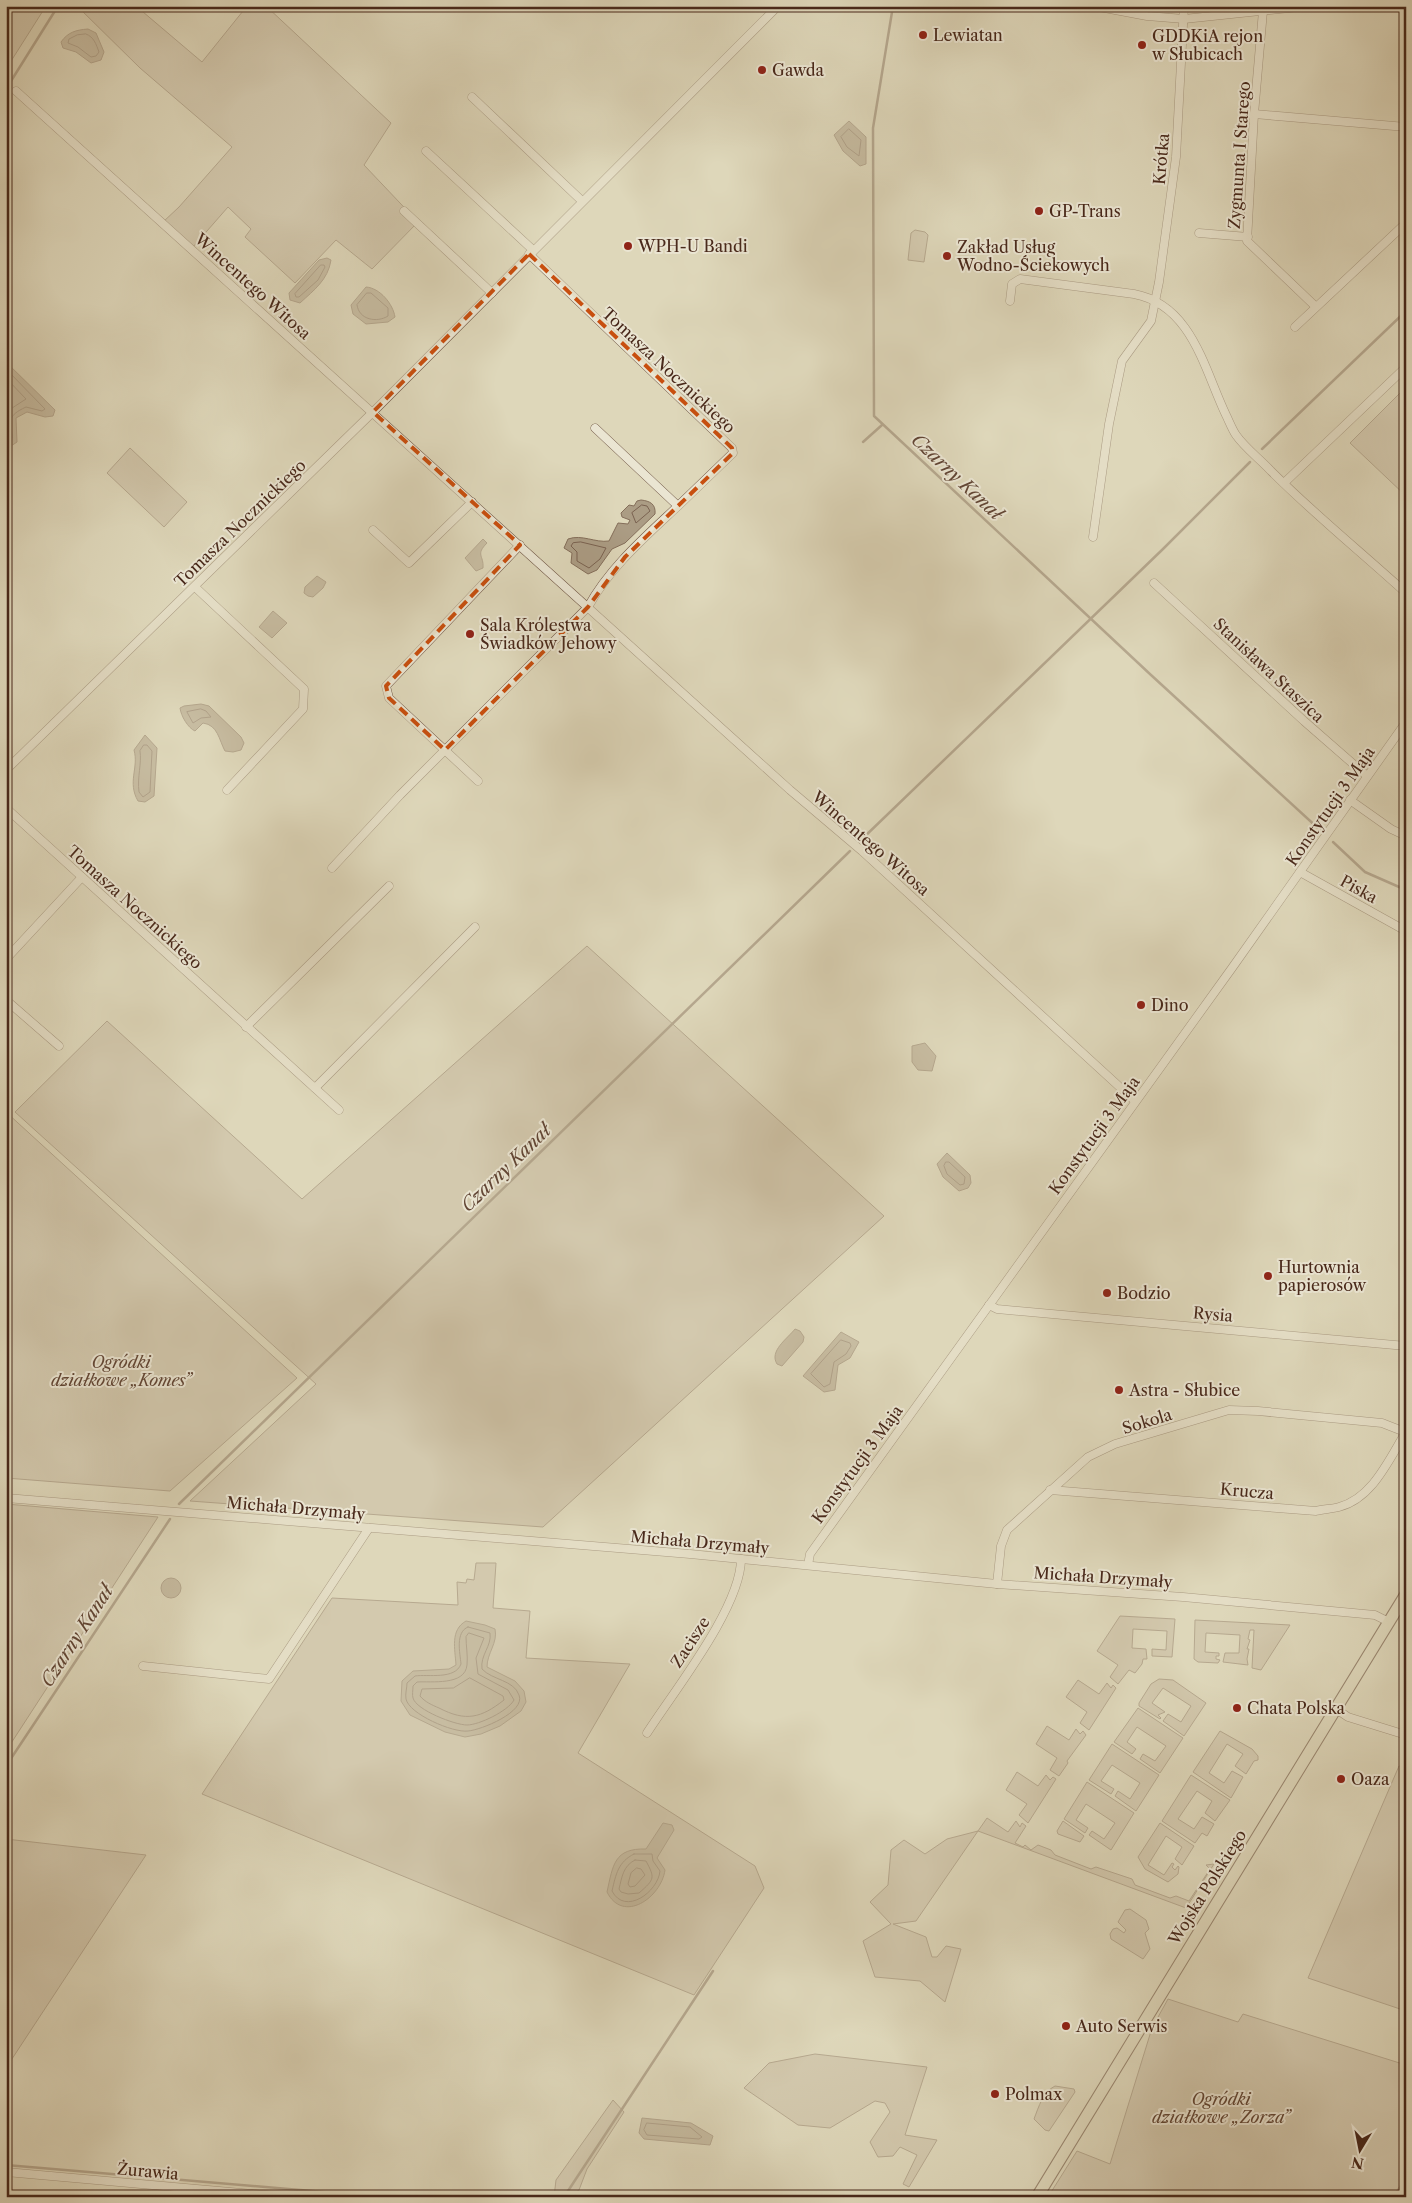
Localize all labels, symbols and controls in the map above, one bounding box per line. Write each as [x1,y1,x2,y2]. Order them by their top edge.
place label: Lewiatan [933,25,1003,45]
place label: GDDKiA rejon w Słubicach [1151,26,1263,64]
marker: Lewiatan [917,29,929,41]
marker: GDDKiA rejon w Słubicach [1136,39,1148,51]
place label: Gawda [772,60,824,80]
marker: Gawda [756,64,768,76]
street label: Zygmunta I Starego [1224,80,1254,229]
street label: Krótka [1149,132,1173,186]
place label: GP-Trans [1049,201,1121,221]
marker: GP-Trans [1033,205,1045,217]
street label: Wincentego Witosa [190,228,316,344]
place label: WPH-U Bandi [637,236,748,256]
place label: Zakład Usług Wodno-Ściekowych [956,237,1110,275]
marker: WPH-U Bandi [622,240,634,252]
marker: Zakład Usług Wodno-Ściekowych [941,250,953,262]
street label: Tomasza Nocznickiego [598,303,740,437]
water label: Czarny Kanał [907,429,1009,527]
street label: Tomasza Nocznickiego [170,455,310,591]
street label: Stanisława Staszica [1209,613,1329,727]
place label: Sala Królestwa Świadków Jehowy [480,615,618,653]
marker: Sala Królestwa Świadków Jehowy [464,628,476,640]
street label: Konstytucji 3 Maja [1281,742,1379,870]
street label: Wincentego Witosa [807,786,934,900]
street label: Tomasza Nocznickiego [63,841,207,973]
street label: Piska [1337,871,1382,908]
place label: Dino [1151,995,1189,1015]
marker: Dino [1135,999,1147,1011]
street label: Konstytucji 3 Maja [1044,1072,1144,1198]
water label: Czarny Kanał [456,1118,557,1216]
place label: Hurtownia papierosów [1278,1257,1367,1295]
marker: Hurtownia papierosów [1262,1270,1274,1282]
place label: Bodzio [1117,1283,1171,1303]
marker: Bodzio [1101,1287,1113,1299]
street label: Rysia [1192,1302,1234,1326]
park label: Ogródki działkowe „Komes” [51,1352,193,1390]
place label: Astra - Słubice [1128,1380,1240,1400]
marker: Astra - Słubice [1113,1384,1125,1396]
street label: Konstytucji 3 Maja [807,1401,907,1527]
street label: Sokola [1120,1404,1175,1438]
street label: Krucza [1219,1479,1275,1503]
street label: Michała Drzymały [226,1492,367,1524]
street label: Michała Drzymały [630,1526,771,1558]
street label: Michała Drzymały [1033,1562,1174,1592]
water label: Czarny Kanał [36,1579,119,1691]
street label: Zacisze [666,1613,714,1671]
place label: Chata Polska [1247,1698,1346,1718]
marker: Chata Polska [1231,1702,1243,1714]
place label: Oaza [1351,1769,1390,1789]
marker: Oaza [1335,1773,1347,1785]
street label: Wojska Polskiego [1163,1826,1251,1949]
place label: Auto Serwis [1075,2016,1168,2036]
marker: Auto Serwis [1060,2020,1072,2032]
place label: Polmax [1005,2084,1063,2104]
marker: Polmax [989,2088,1001,2100]
park label: Ogródki działkowe „Zorza” [1152,2089,1292,2127]
north arrow [1334,2126,1384,2176]
text: N [1350,2153,1365,2173]
street label: Żurawia [116,2158,180,2184]

